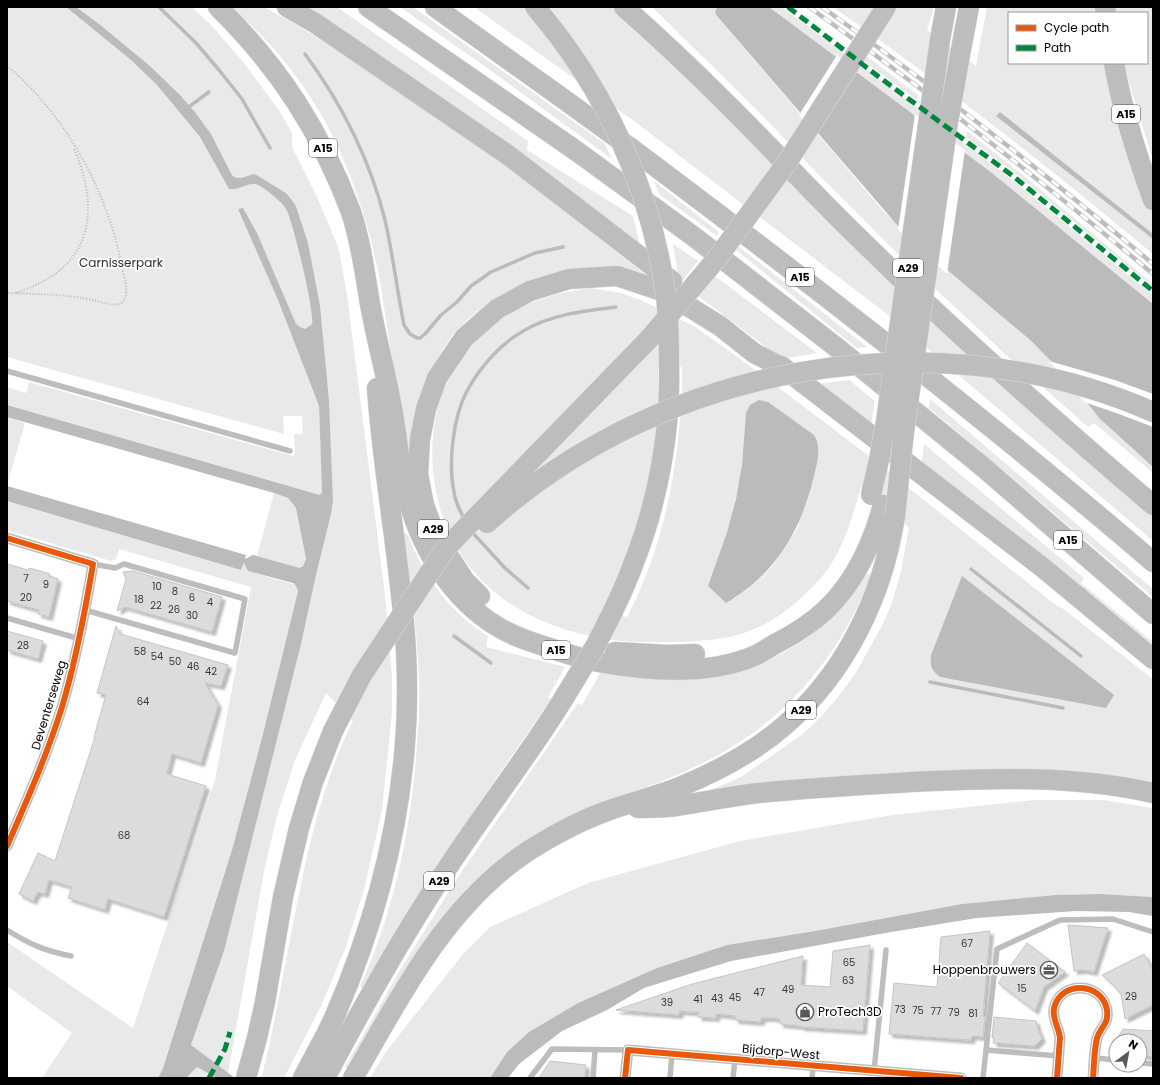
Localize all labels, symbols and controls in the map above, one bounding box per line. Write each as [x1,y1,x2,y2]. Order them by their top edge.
legend [1008,12,1148,64]
text: Cycle path [1044,19,1109,36]
text: Path [1044,39,1071,56]
road number: A15 [1112,105,1140,123]
road number: A15 [309,139,337,157]
park label: Carnisserpark [79,254,164,271]
road number: A29 [893,259,923,277]
road number: A15 [786,268,814,286]
road number: A29 [418,520,448,538]
road number: A15 [1054,531,1082,549]
house number: 7 [23,571,29,586]
house number: 9 [43,577,49,592]
house number: 10 [152,579,162,594]
house number: 8 [172,584,178,599]
house number: 20 [20,590,32,605]
house number: 6 [189,590,195,605]
house number: 18 [134,592,144,607]
house number: 4 [207,595,213,610]
house number: 22 [150,598,162,613]
house number: 26 [168,602,180,617]
house number: 30 [186,608,198,623]
house number: 28 [17,638,29,653]
road number: A15 [542,641,570,659]
house number: 58 [134,644,146,659]
house number: 54 [151,649,163,664]
house number: 50 [169,654,181,669]
street label: Deventerseweg [27,658,70,752]
house number: 46 [187,659,199,674]
house number: 42 [205,664,217,679]
house number: 64 [137,694,149,709]
road number: A29 [786,701,816,719]
house number: 68 [118,828,130,843]
road number: A29 [424,872,454,890]
house number: 67 [961,936,973,951]
house number: 65 [843,955,855,970]
office icon: Hoppenbrouwers [1039,960,1059,980]
place label: Hoppenbrouwers [933,961,1036,978]
house number: 63 [842,973,854,988]
house number: 15 [1017,981,1027,996]
house number: 49 [782,982,794,997]
house number: 47 [753,985,765,1000]
house number: 29 [1125,989,1137,1004]
house number: 45 [729,990,741,1005]
house number: 43 [711,991,723,1006]
house number: 41 [693,992,703,1007]
house number: 39 [661,995,673,1010]
shop icon: ProTech3D [795,1002,815,1022]
house number: 73 [894,1002,906,1017]
place label: ProTech3D [818,1003,882,1020]
house number: 75 [912,1003,924,1018]
house number: 77 [931,1004,942,1019]
house number: 79 [948,1005,960,1020]
house number: 81 [968,1006,978,1021]
north arrow [1108,1033,1148,1073]
text: N [1126,1036,1141,1053]
street label: Bijdorp-West [741,1040,821,1063]

